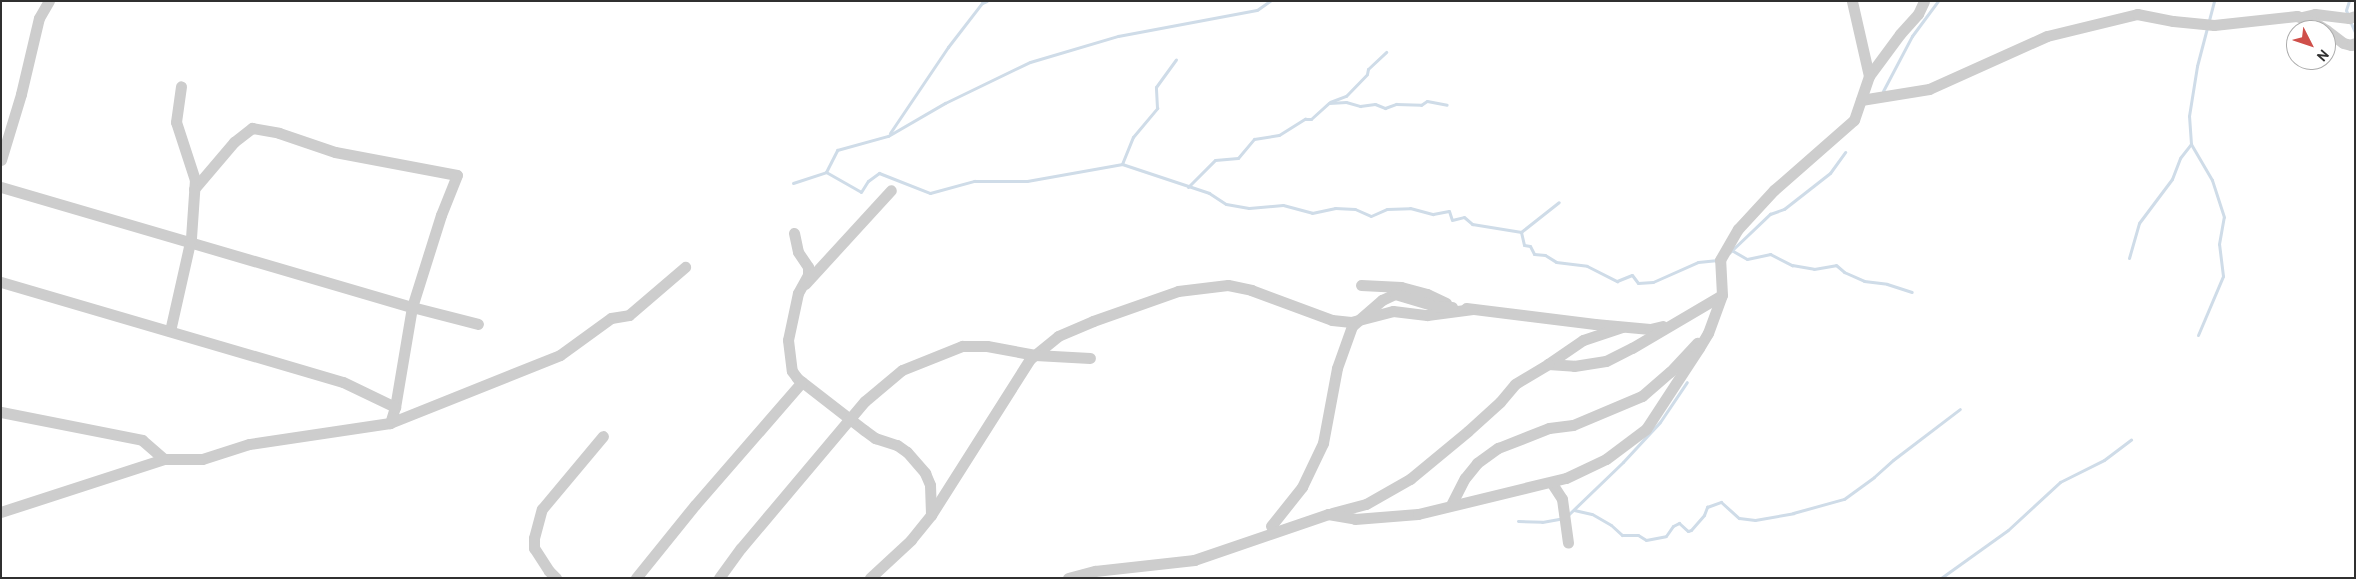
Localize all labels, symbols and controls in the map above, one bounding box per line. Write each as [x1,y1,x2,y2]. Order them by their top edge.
north arrow [2286,20,2336,70]
text: N [2312,45,2332,64]

